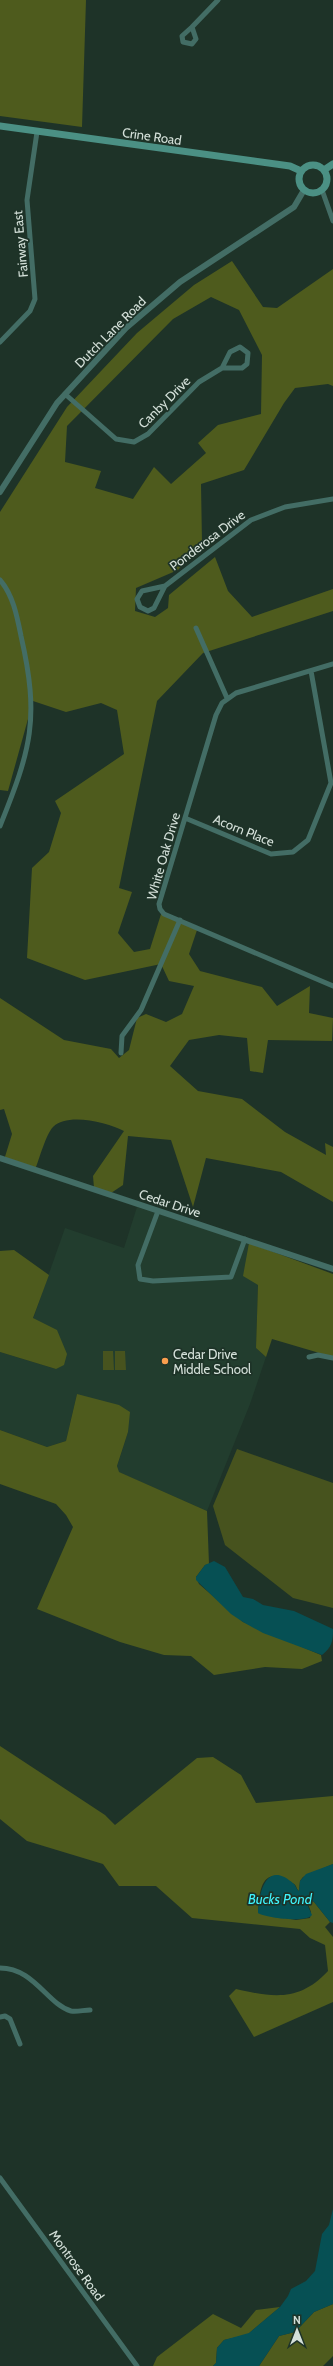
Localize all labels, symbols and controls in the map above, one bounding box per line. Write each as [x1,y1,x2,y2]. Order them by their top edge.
street label: Crine Road [121,124,183,148]
street label: Fairway East [9,209,31,278]
street label: Dutch Lane Road [71,293,149,371]
street label: Canby Drive [135,372,194,431]
street label: Ponderosa Drive [166,506,248,574]
street label: White Oak Drive [143,810,183,901]
street label: Acorn Place [211,811,277,850]
street label: Cedar Drive [137,1185,203,1221]
place label: Cedar Drive Middle School [173,1346,251,1377]
marker: Cedar Drive Middle School [160,1356,170,1366]
water label: Bucks Pond [248,1890,313,1908]
street label: Montrose Road [46,2227,108,2303]
north arrow [277,2310,317,2350]
text: N [293,2313,301,2327]

